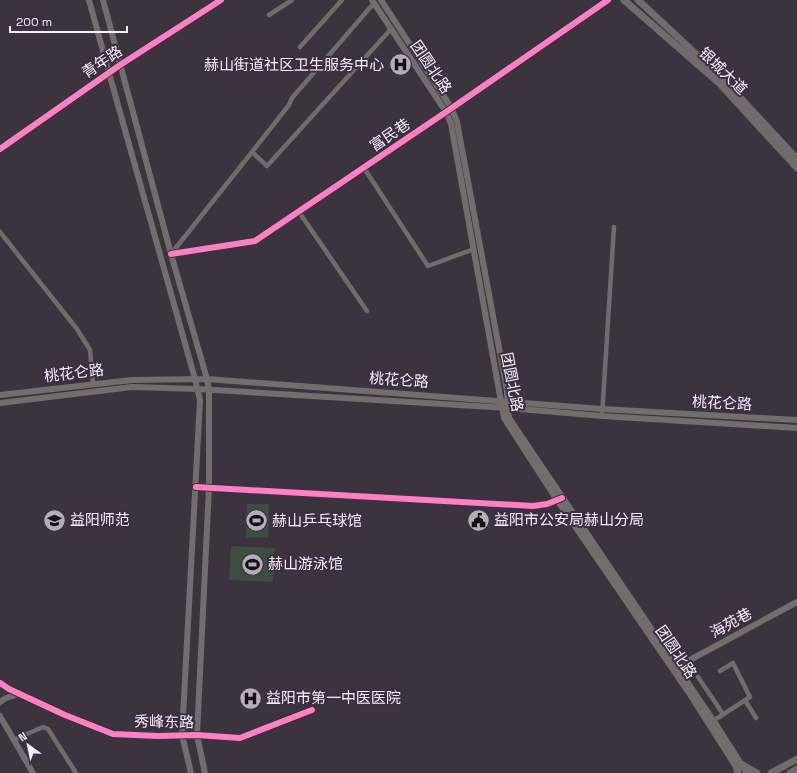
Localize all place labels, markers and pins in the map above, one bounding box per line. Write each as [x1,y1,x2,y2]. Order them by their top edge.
hospital icon: 赫山街道社区卫生服务中心 [387,52,413,78]
place label: 赫山街道社区卫生服务中心 [204,55,384,74]
school or university icon: 益阳师范 [42,507,68,533]
public building icon: 益阳市公安局赫山分局 [465,507,491,533]
sports icon: 赫山乒乓球馆 [244,508,270,534]
place label: 益阳师范 [70,510,130,529]
place label: 益阳市公安局赫山分局 [494,510,644,529]
place label: 赫山乒乓球馆 [272,511,362,530]
sports icon: 赫山游泳馆 [239,551,265,577]
place label: 赫山游泳馆 [268,554,343,573]
hospital icon: 益阳市第一中医医院 [238,685,264,711]
place label: 益阳市第一中医医院 [266,688,401,707]

